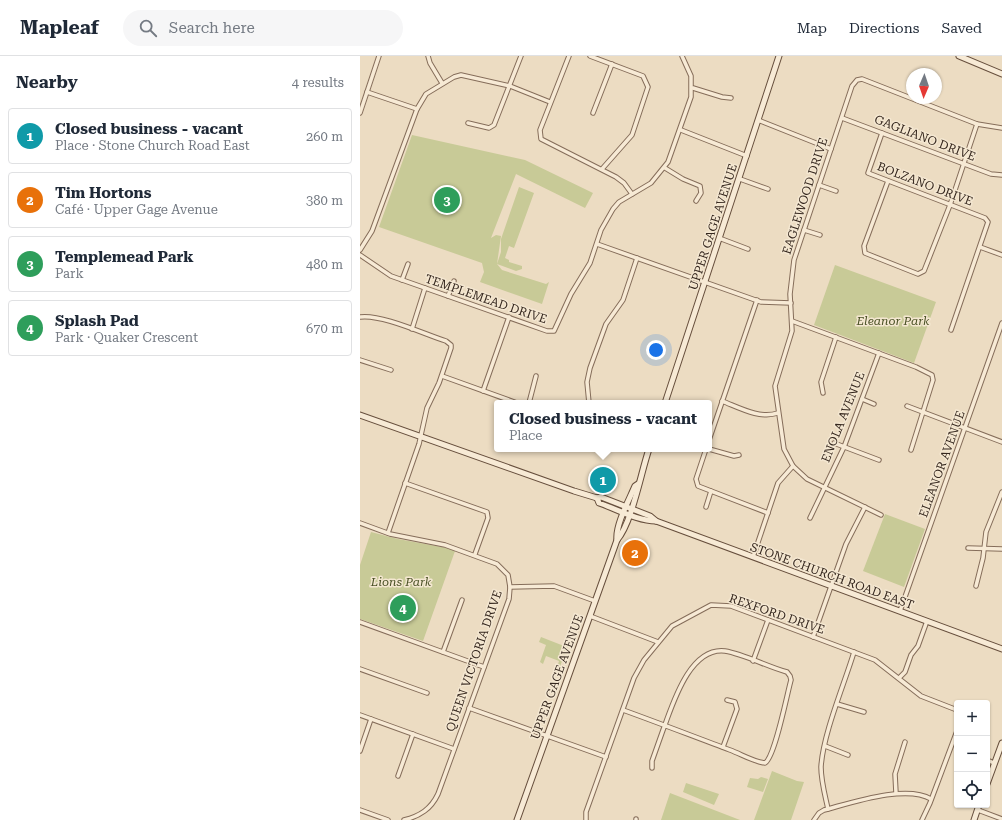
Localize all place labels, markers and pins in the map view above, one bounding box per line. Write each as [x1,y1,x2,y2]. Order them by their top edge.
pin: 3 [434,185,460,215]
pin: 1 [590,465,616,495]
pin: 2 [622,538,648,568]
pin: 4 [390,593,416,623]

